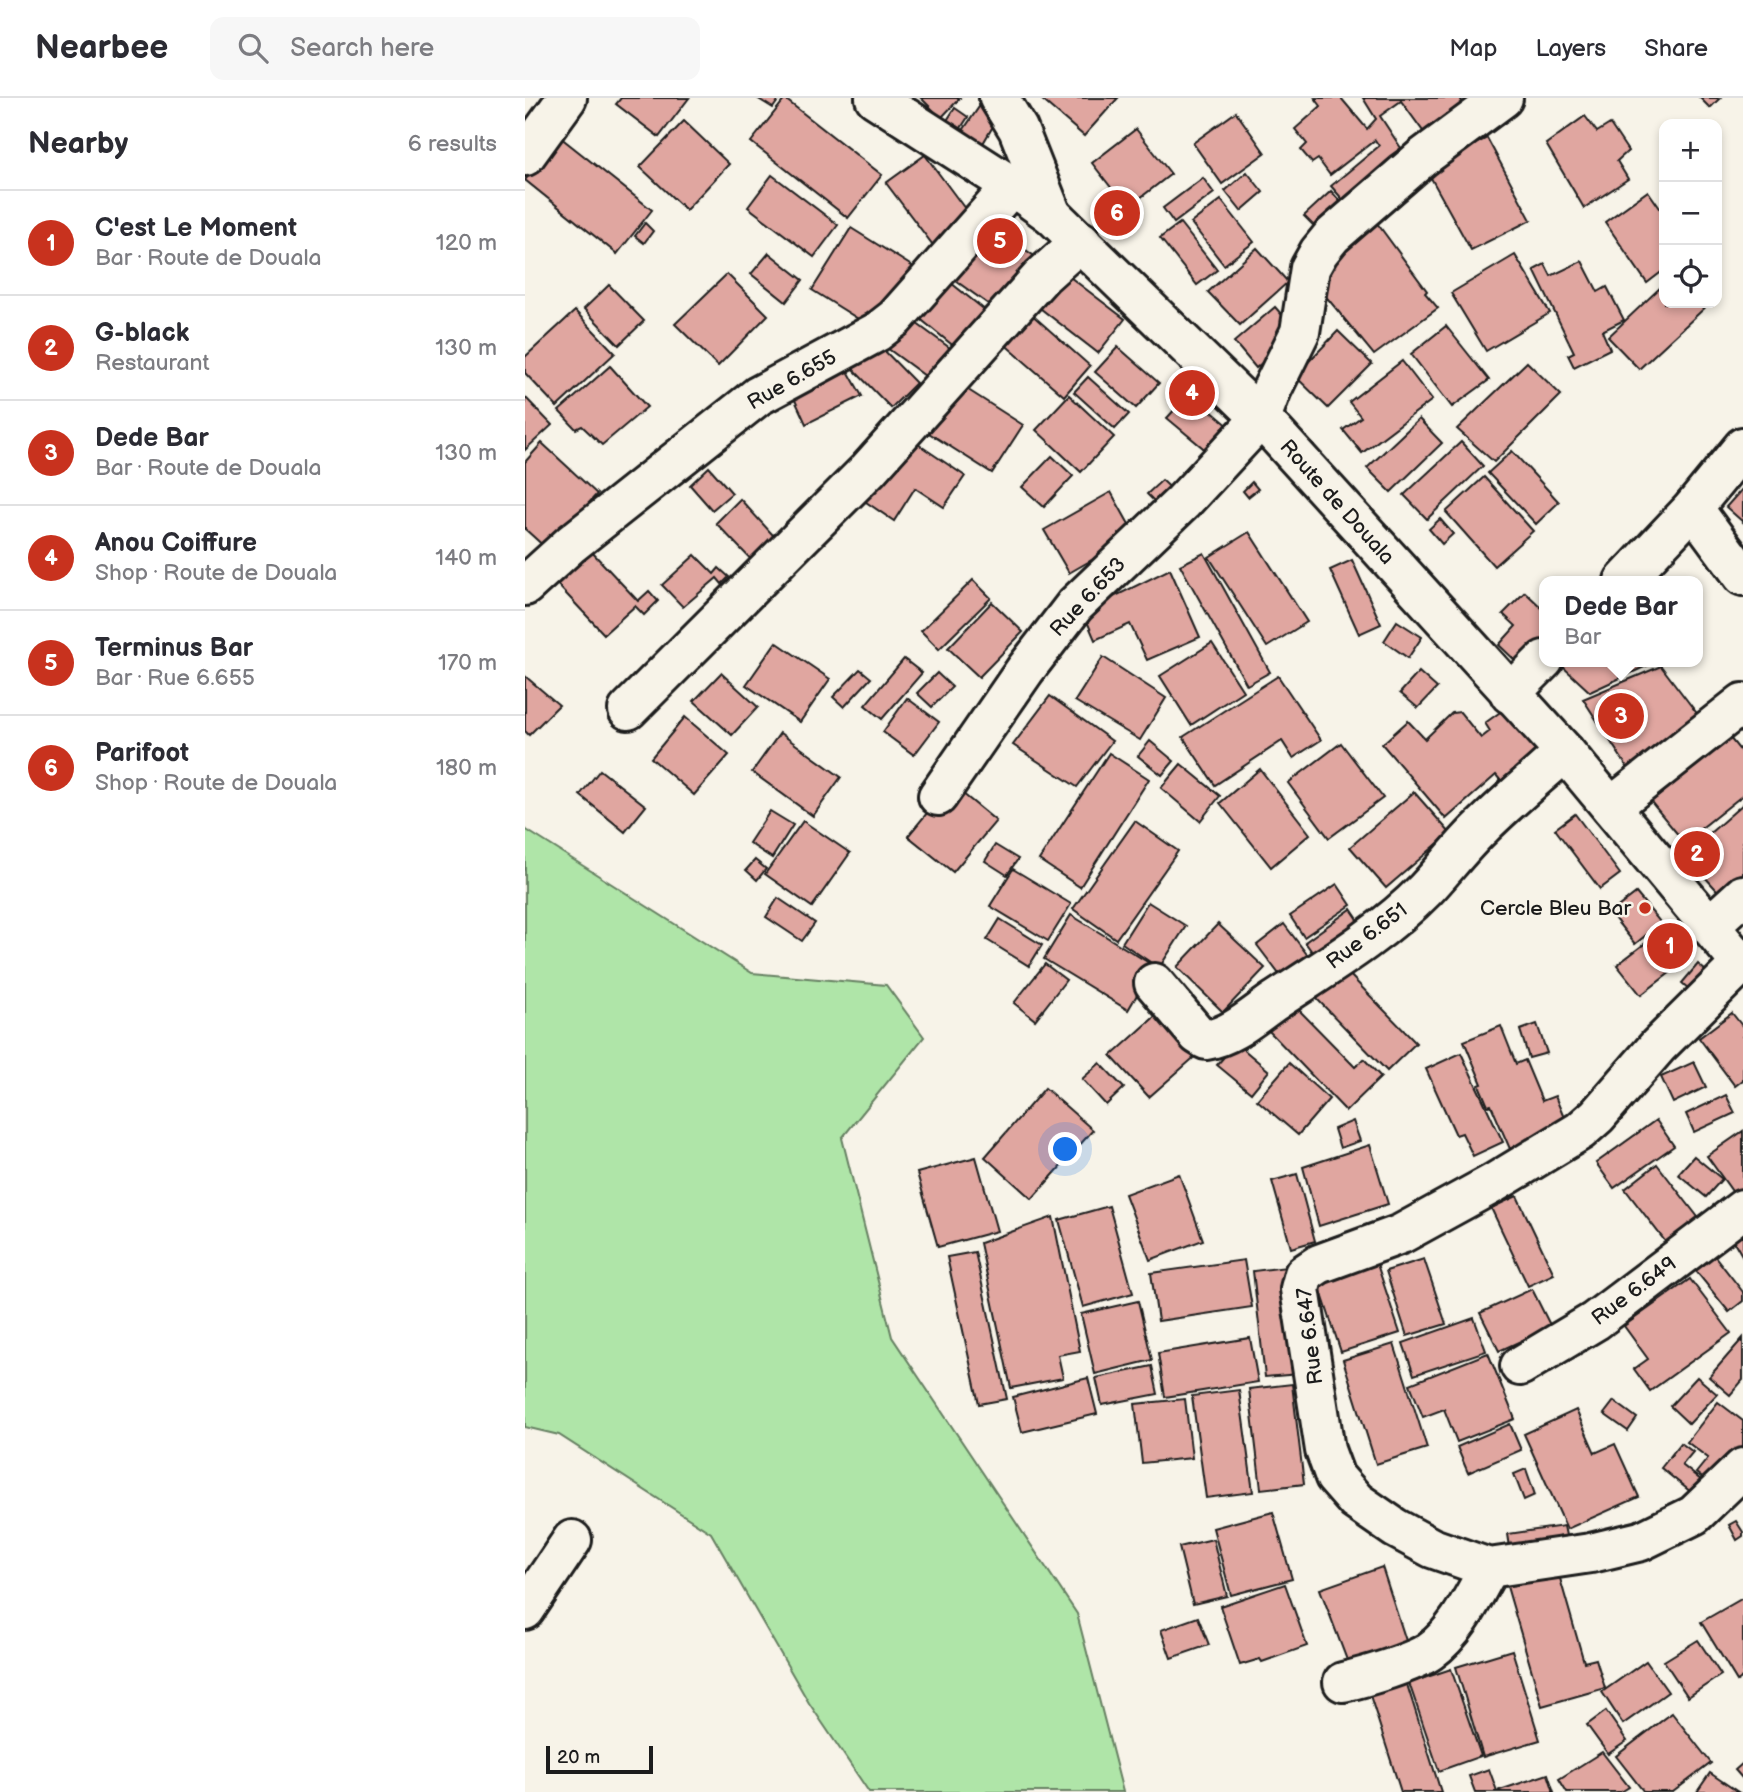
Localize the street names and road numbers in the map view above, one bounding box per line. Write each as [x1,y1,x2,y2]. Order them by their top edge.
street label: Rue 6.655 [743,345,841,415]
street label: Route de Douala [1274,434,1400,570]
street label: Rue 6.653 [1045,552,1131,642]
street label: Rue 6.651 [1322,898,1412,974]
street label: Rue 6.649 [1587,1251,1681,1331]
street label: Rue 6.647 [1292,1285,1328,1386]

